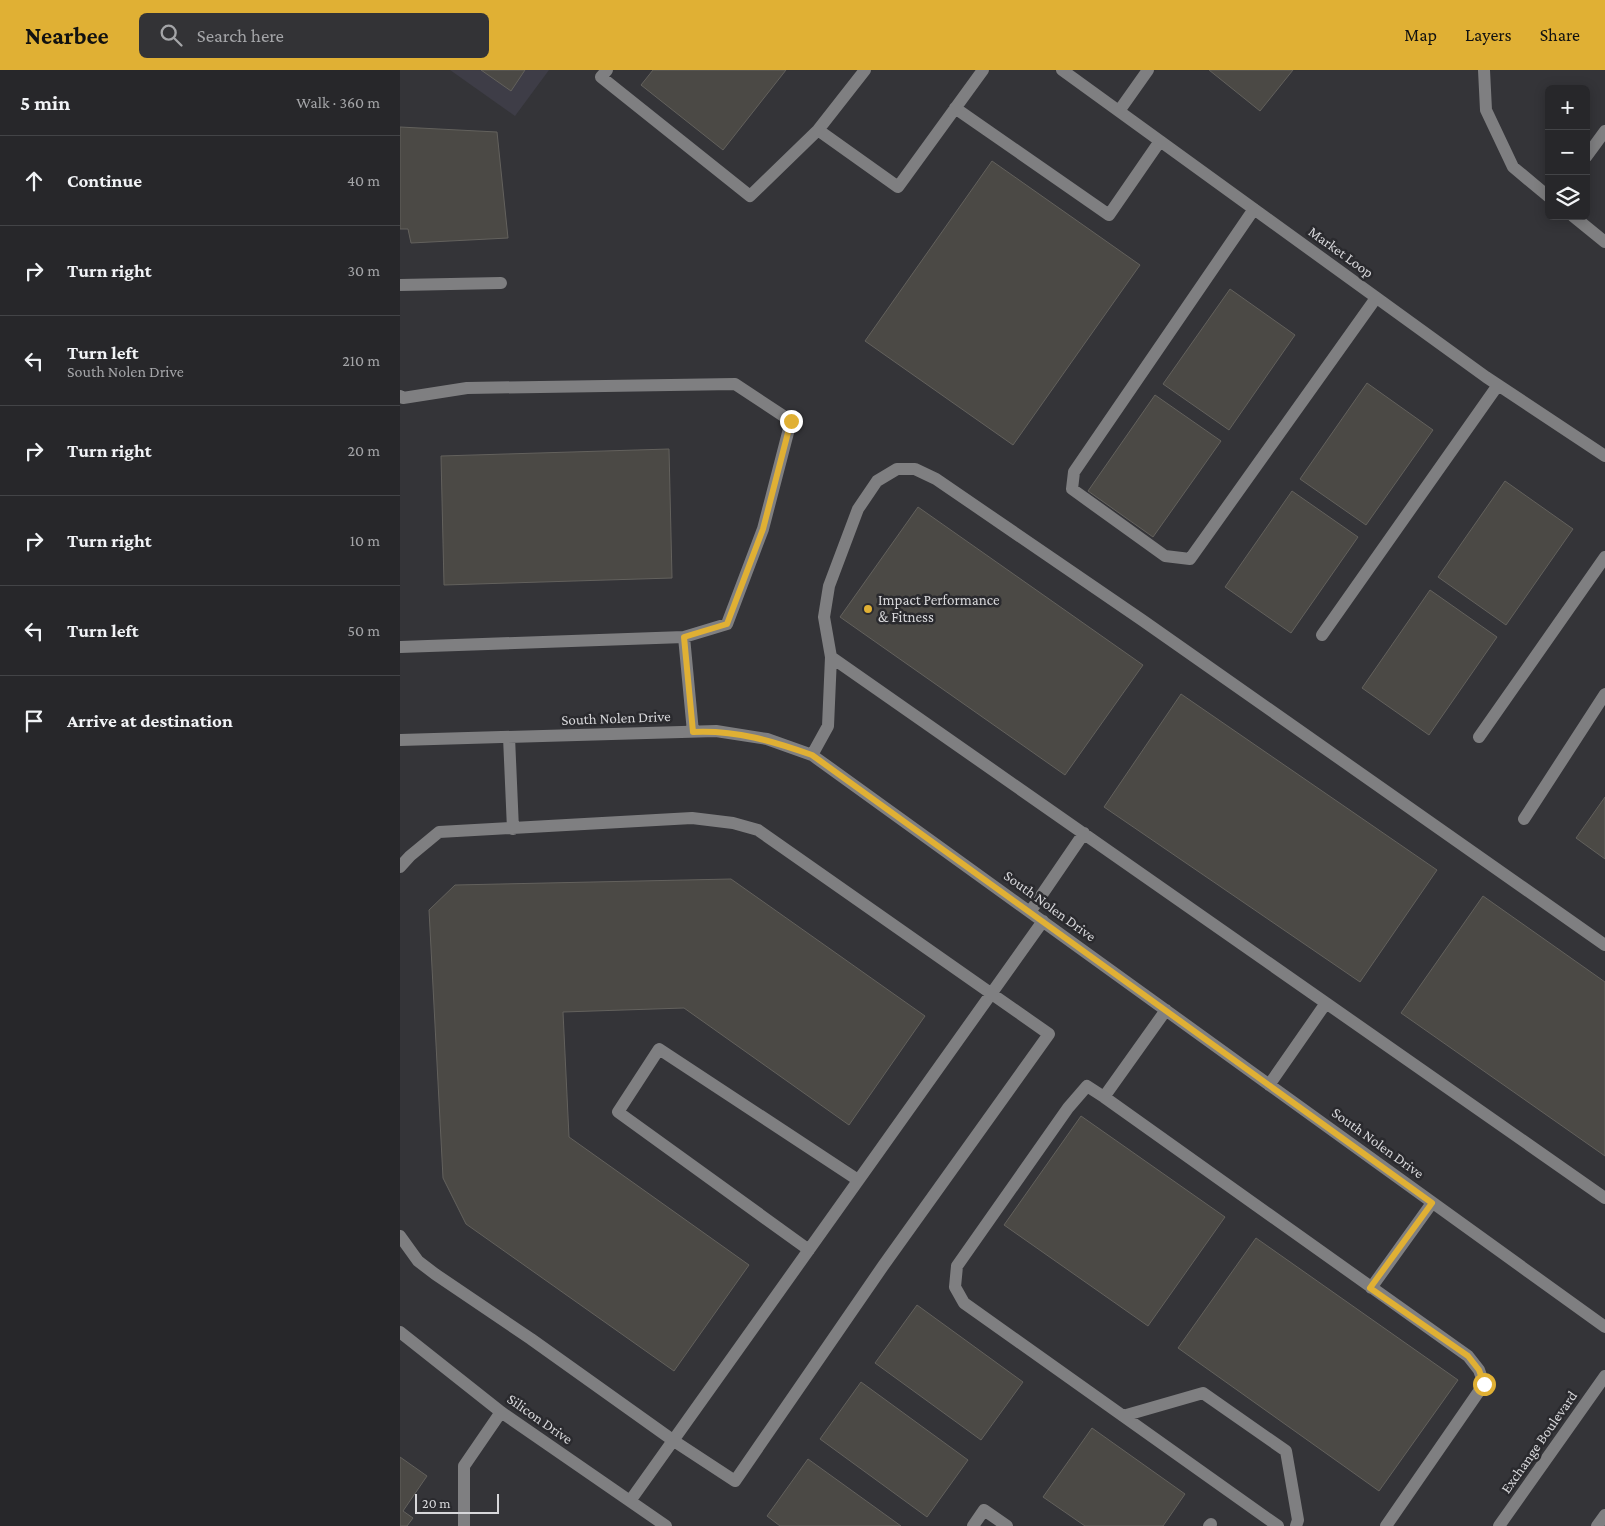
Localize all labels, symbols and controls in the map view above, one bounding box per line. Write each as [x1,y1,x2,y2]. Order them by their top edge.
search box [139,13,489,58]
icon: search [157,21,185,49]
text: Nearbee [25,22,109,49]
text: Search here [197,25,284,46]
text: Map [1404,25,1437,45]
text: Layers [1465,25,1512,45]
text: Share [1540,25,1580,45]
map controls [1545,85,1590,220]
button: + [1545,85,1590,130]
text: 5 min [20,91,70,115]
text: Walk · 360 m [296,94,380,111]
button: − [1545,130,1590,175]
icon: ahead [20,167,48,195]
text: Continue [67,170,142,191]
text: 40 m [347,172,380,189]
button: layers [1545,175,1590,220]
street label: Market Loop [1305,223,1377,282]
icon: right [20,257,48,285]
text: Turn right [67,260,152,281]
text: 30 m [348,262,380,279]
text: Turn left [67,342,139,363]
icon: left [20,347,48,375]
text: 210 m [342,352,380,369]
text: South Nolen Drive [67,363,184,380]
route end [780,410,803,433]
icon: right [20,437,48,465]
text: Turn right [67,440,152,461]
text: 20 m [347,442,380,459]
icon: right [20,527,48,555]
text: Turn right [67,530,152,551]
text: 10 m [350,532,380,549]
place label: Impact Performance & Fitness [878,592,1000,625]
marker: Impact Performance & Fitness [862,603,874,615]
icon: left [20,617,48,645]
text: Turn left [67,620,139,641]
text: 50 m [348,622,380,639]
icon: arrive [20,707,48,735]
street label: South Nolen Drive [561,708,671,728]
text: Arrive at destination [67,710,233,731]
street label: South Nolen Drive [1001,867,1099,945]
street label: South Nolen Drive [1329,1104,1427,1182]
route start [1473,1373,1496,1396]
street label: Exchange Boulevard [1498,1388,1581,1497]
street label: Silicon Drive [504,1391,576,1448]
scale bar [415,1491,499,1514]
text: 20 m [422,1495,450,1511]

